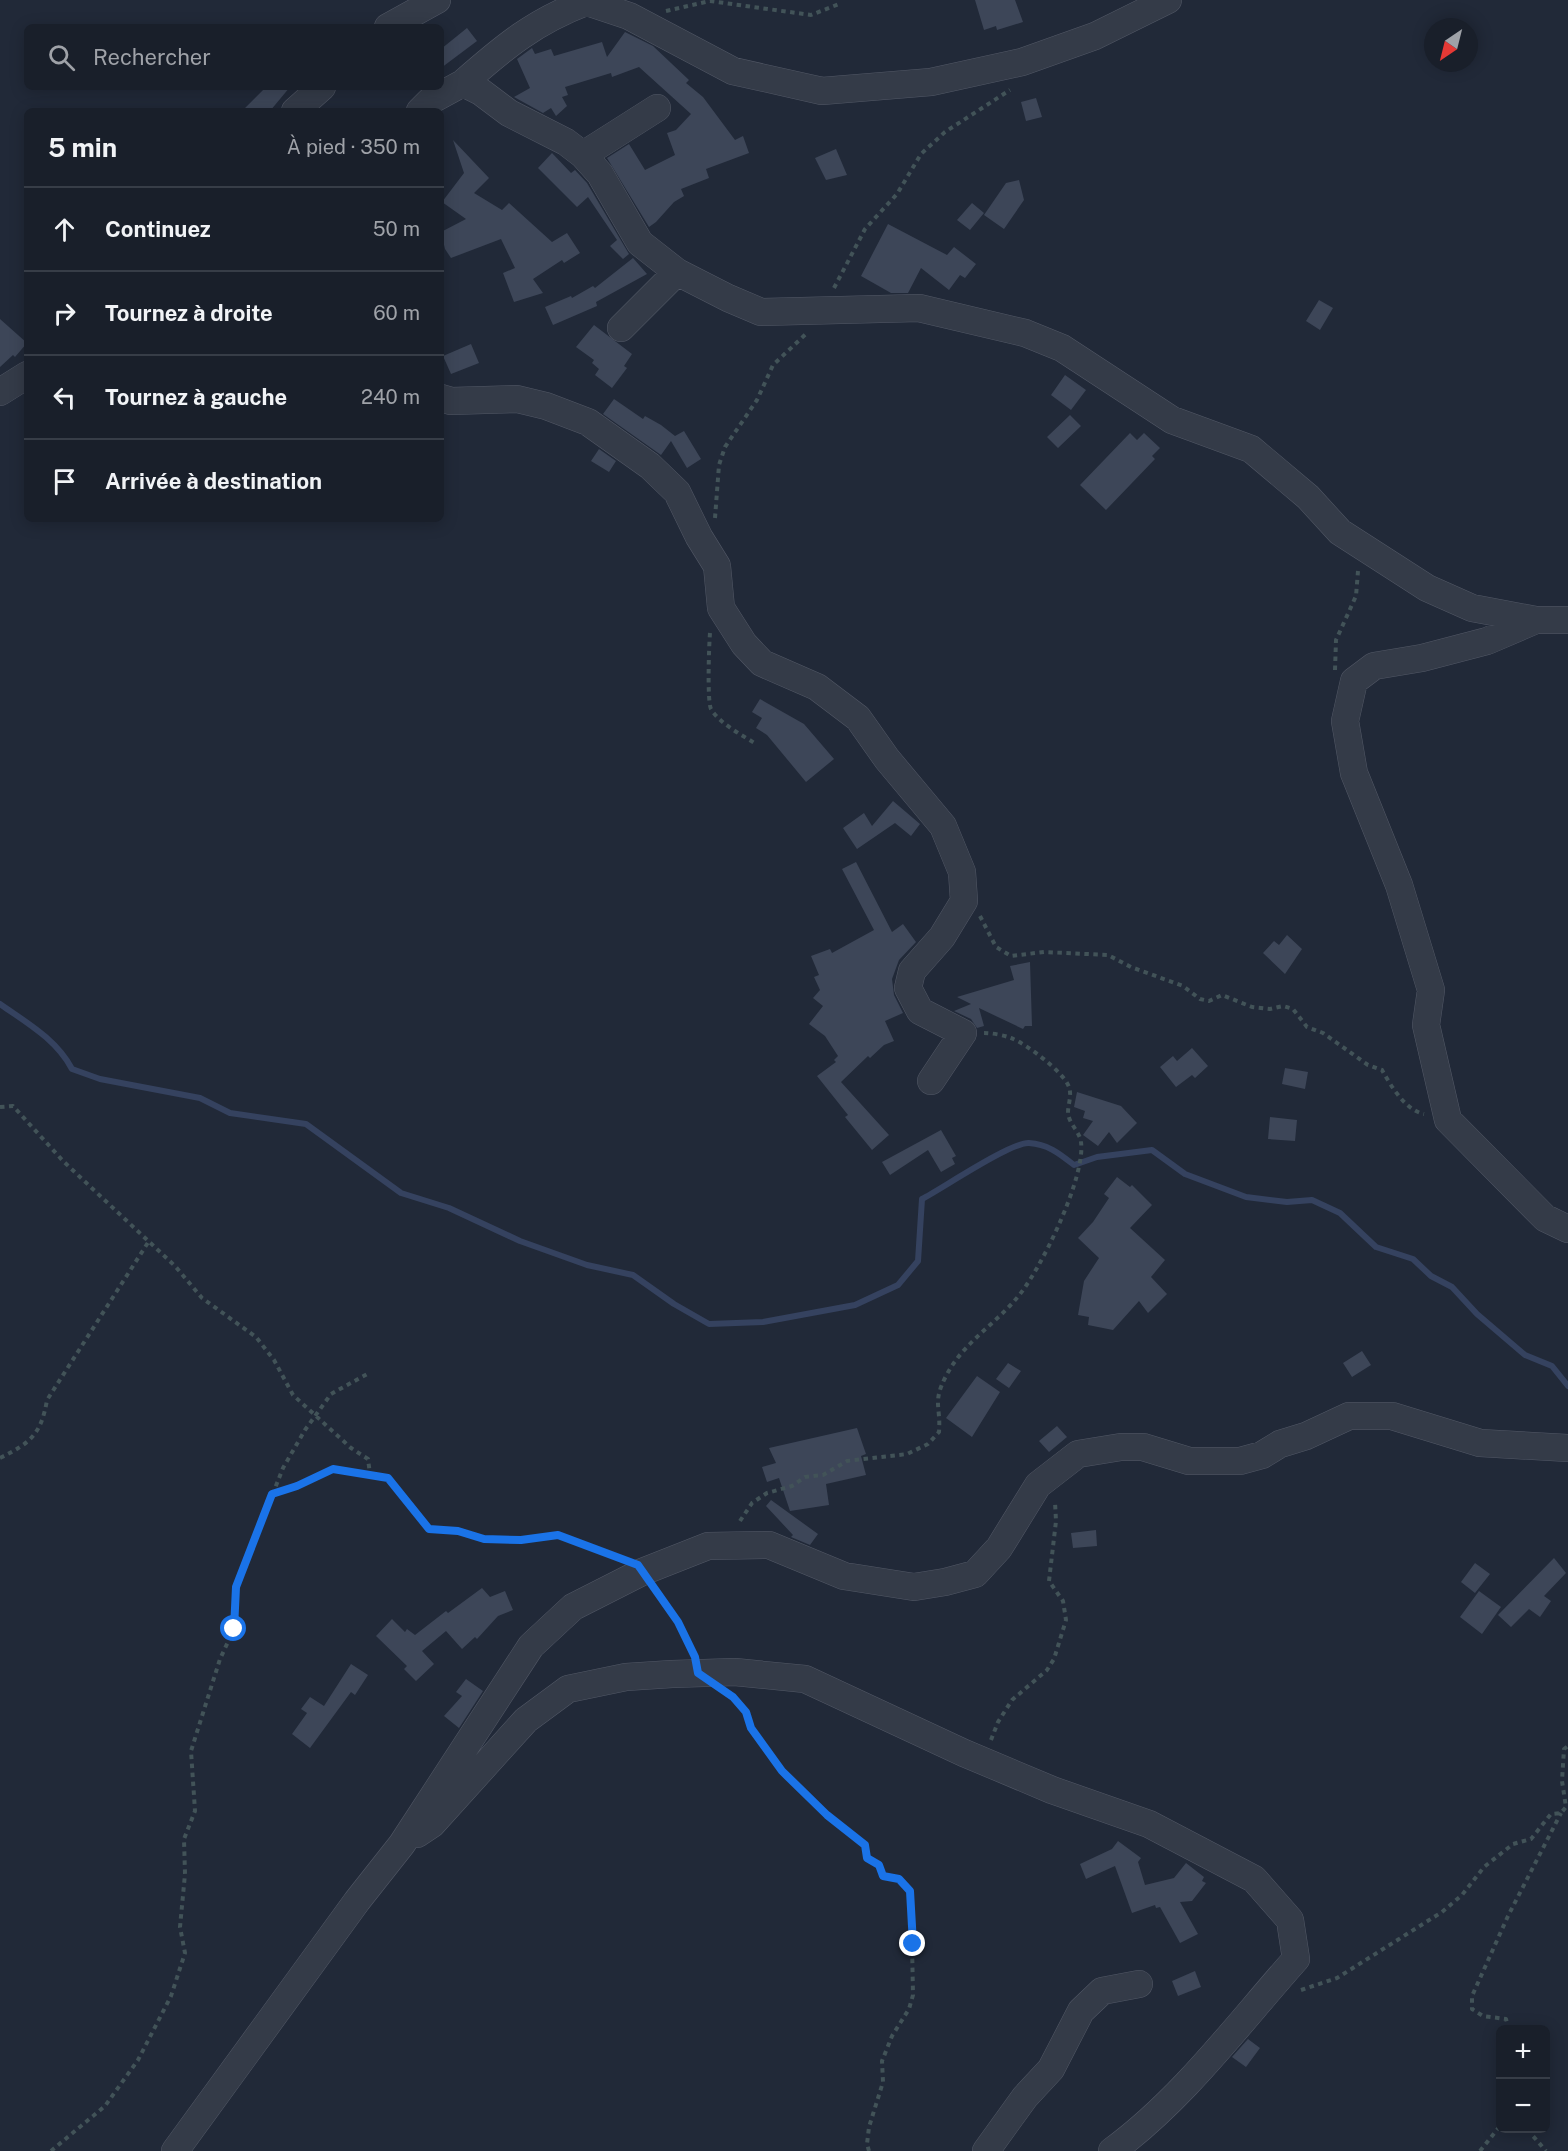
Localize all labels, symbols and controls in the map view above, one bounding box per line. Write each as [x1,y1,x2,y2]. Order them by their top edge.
north arrow [1424,18,1478,72]
search box [24,24,444,90]
icon: search [45,41,78,74]
text: Rechercher [93,44,211,70]
text: 5 min [48,132,117,163]
text: À pied · 350 m [287,135,420,159]
icon: ahead [48,213,81,246]
text: Continuez [105,216,211,242]
text: 50 m [373,217,420,241]
icon: right [48,297,81,330]
text: Tournez à droite [105,300,273,326]
text: 60 m [373,301,420,325]
icon: left [48,381,81,414]
text: Tournez à gauche [105,384,287,410]
text: 240 m [361,385,420,409]
icon: arrive [48,465,81,498]
text: Arrivée à destination [105,468,322,494]
route start [220,1615,246,1641]
route end [899,1930,925,1956]
map controls [1496,2025,1550,2133]
button: + [1496,2025,1550,2079]
button: − [1496,2079,1550,2133]

